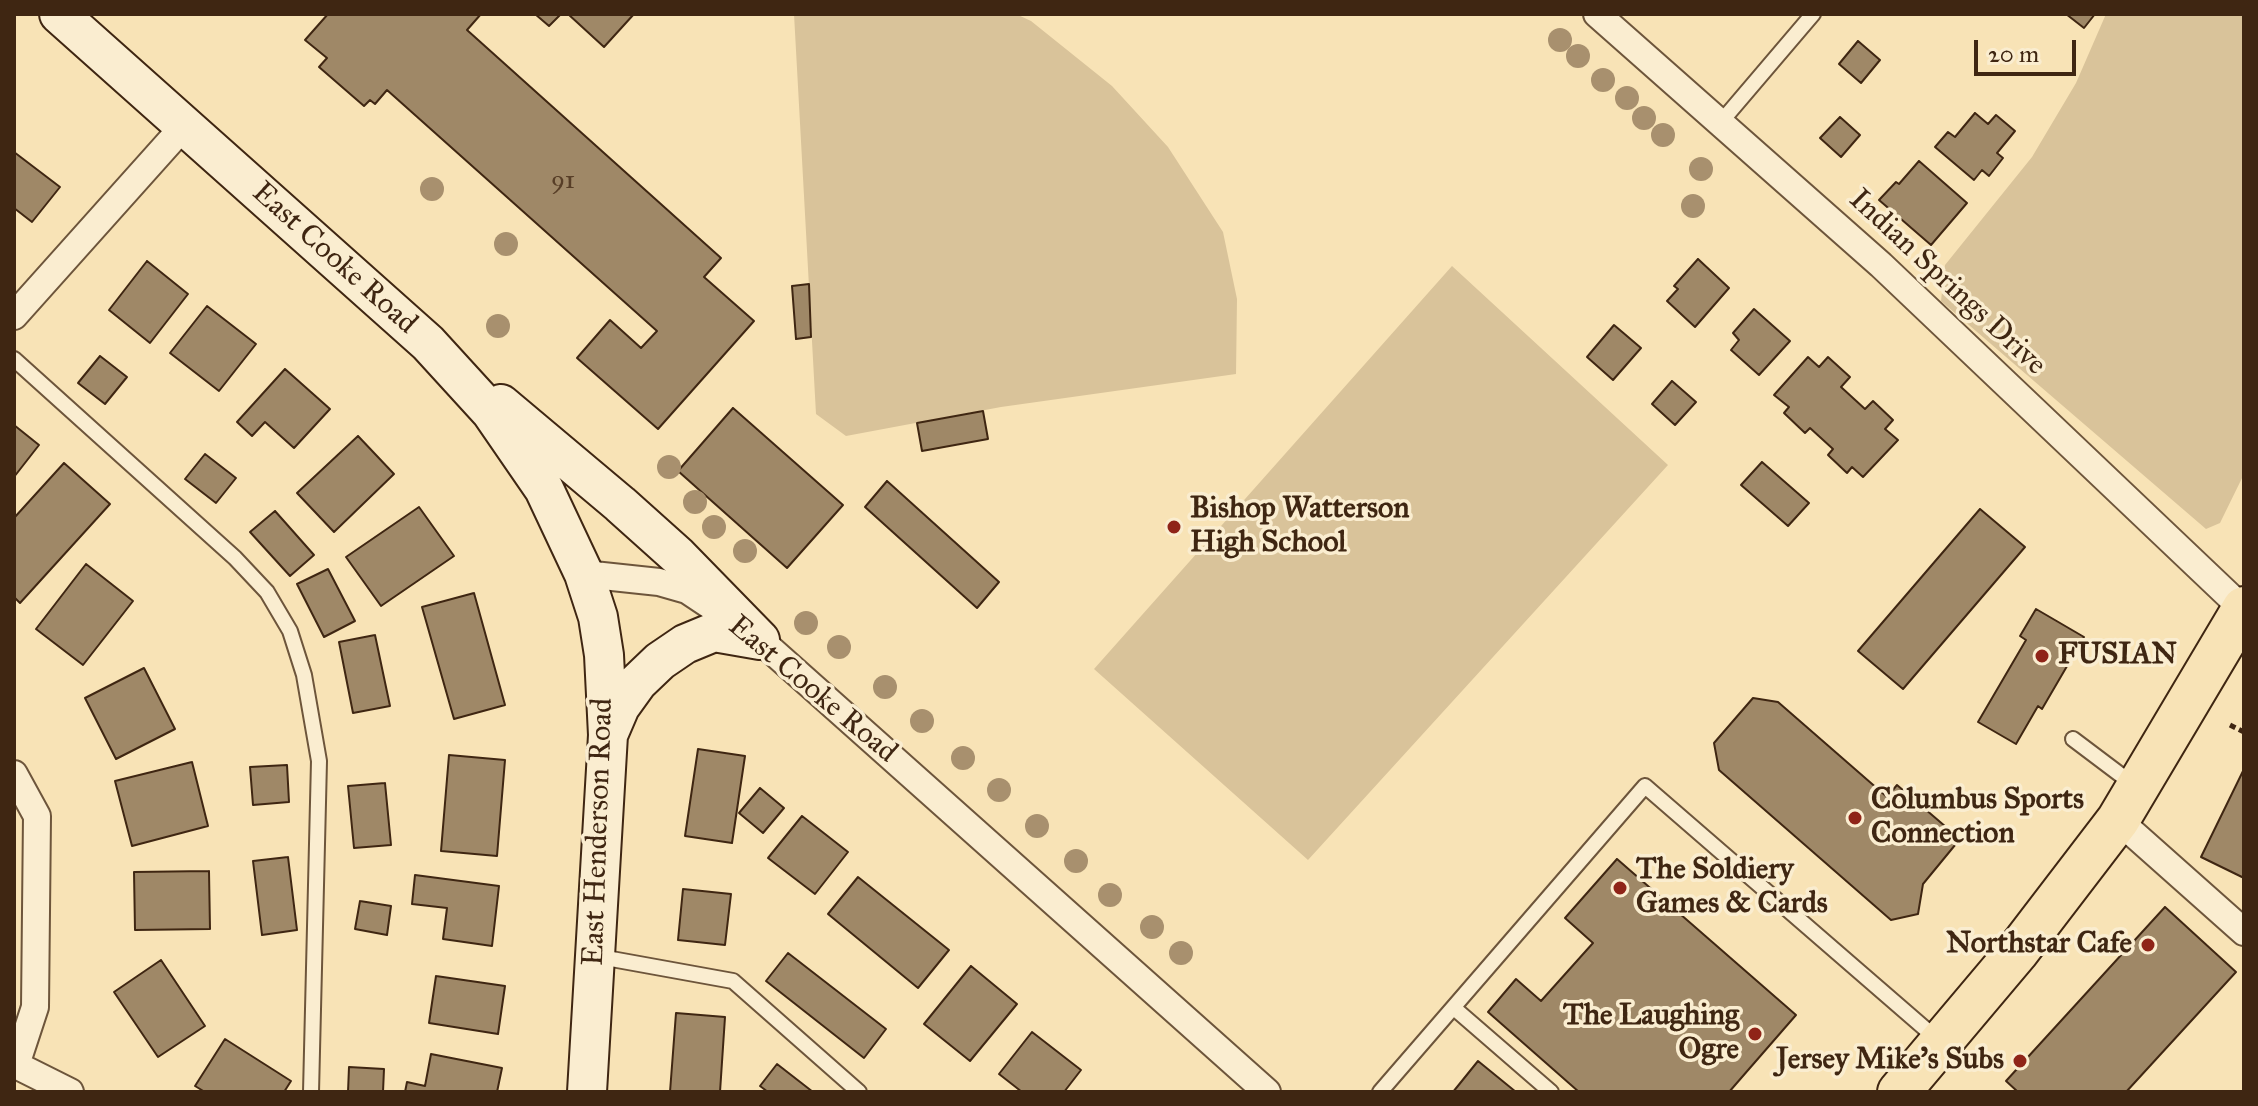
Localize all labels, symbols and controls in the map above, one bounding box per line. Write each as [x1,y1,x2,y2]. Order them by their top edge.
scale bar [1978,24,2080,74]
text: 20 m [1988,39,2039,69]
house number: 91 [551,166,575,198]
street label: East Cooke Road [244,175,424,343]
street label: Indian Springs Drive [1841,182,2053,384]
place label: Bishop Watterson High School [1190,492,1410,562]
marker: Bishop Watterson High School [1165,518,1183,536]
street label: East Cooke Road [720,609,904,771]
place label: FUSIAN [2058,638,2177,674]
marker: FUSIAN [2033,647,2051,665]
street label: East Henderson Road [576,697,622,967]
place label: Columbus Sports Connection [1871,783,2084,854]
marker: Columbus Sports Connection [1846,809,1864,827]
place label: The Soldiery Games & Cards [1636,853,1828,924]
marker: The Soldiery Games & Cards [1611,879,1629,897]
place label: Northstar Cafe [1946,927,2132,963]
marker: Northstar Cafe [2139,936,2157,954]
place label: The Laughing Ogre [1563,999,1739,1070]
marker: The Laughing Ogre [1746,1025,1764,1043]
place label: Jersey Mike's Subs [1776,1043,2004,1079]
marker: Jersey Mike's Subs [2011,1052,2029,1070]

